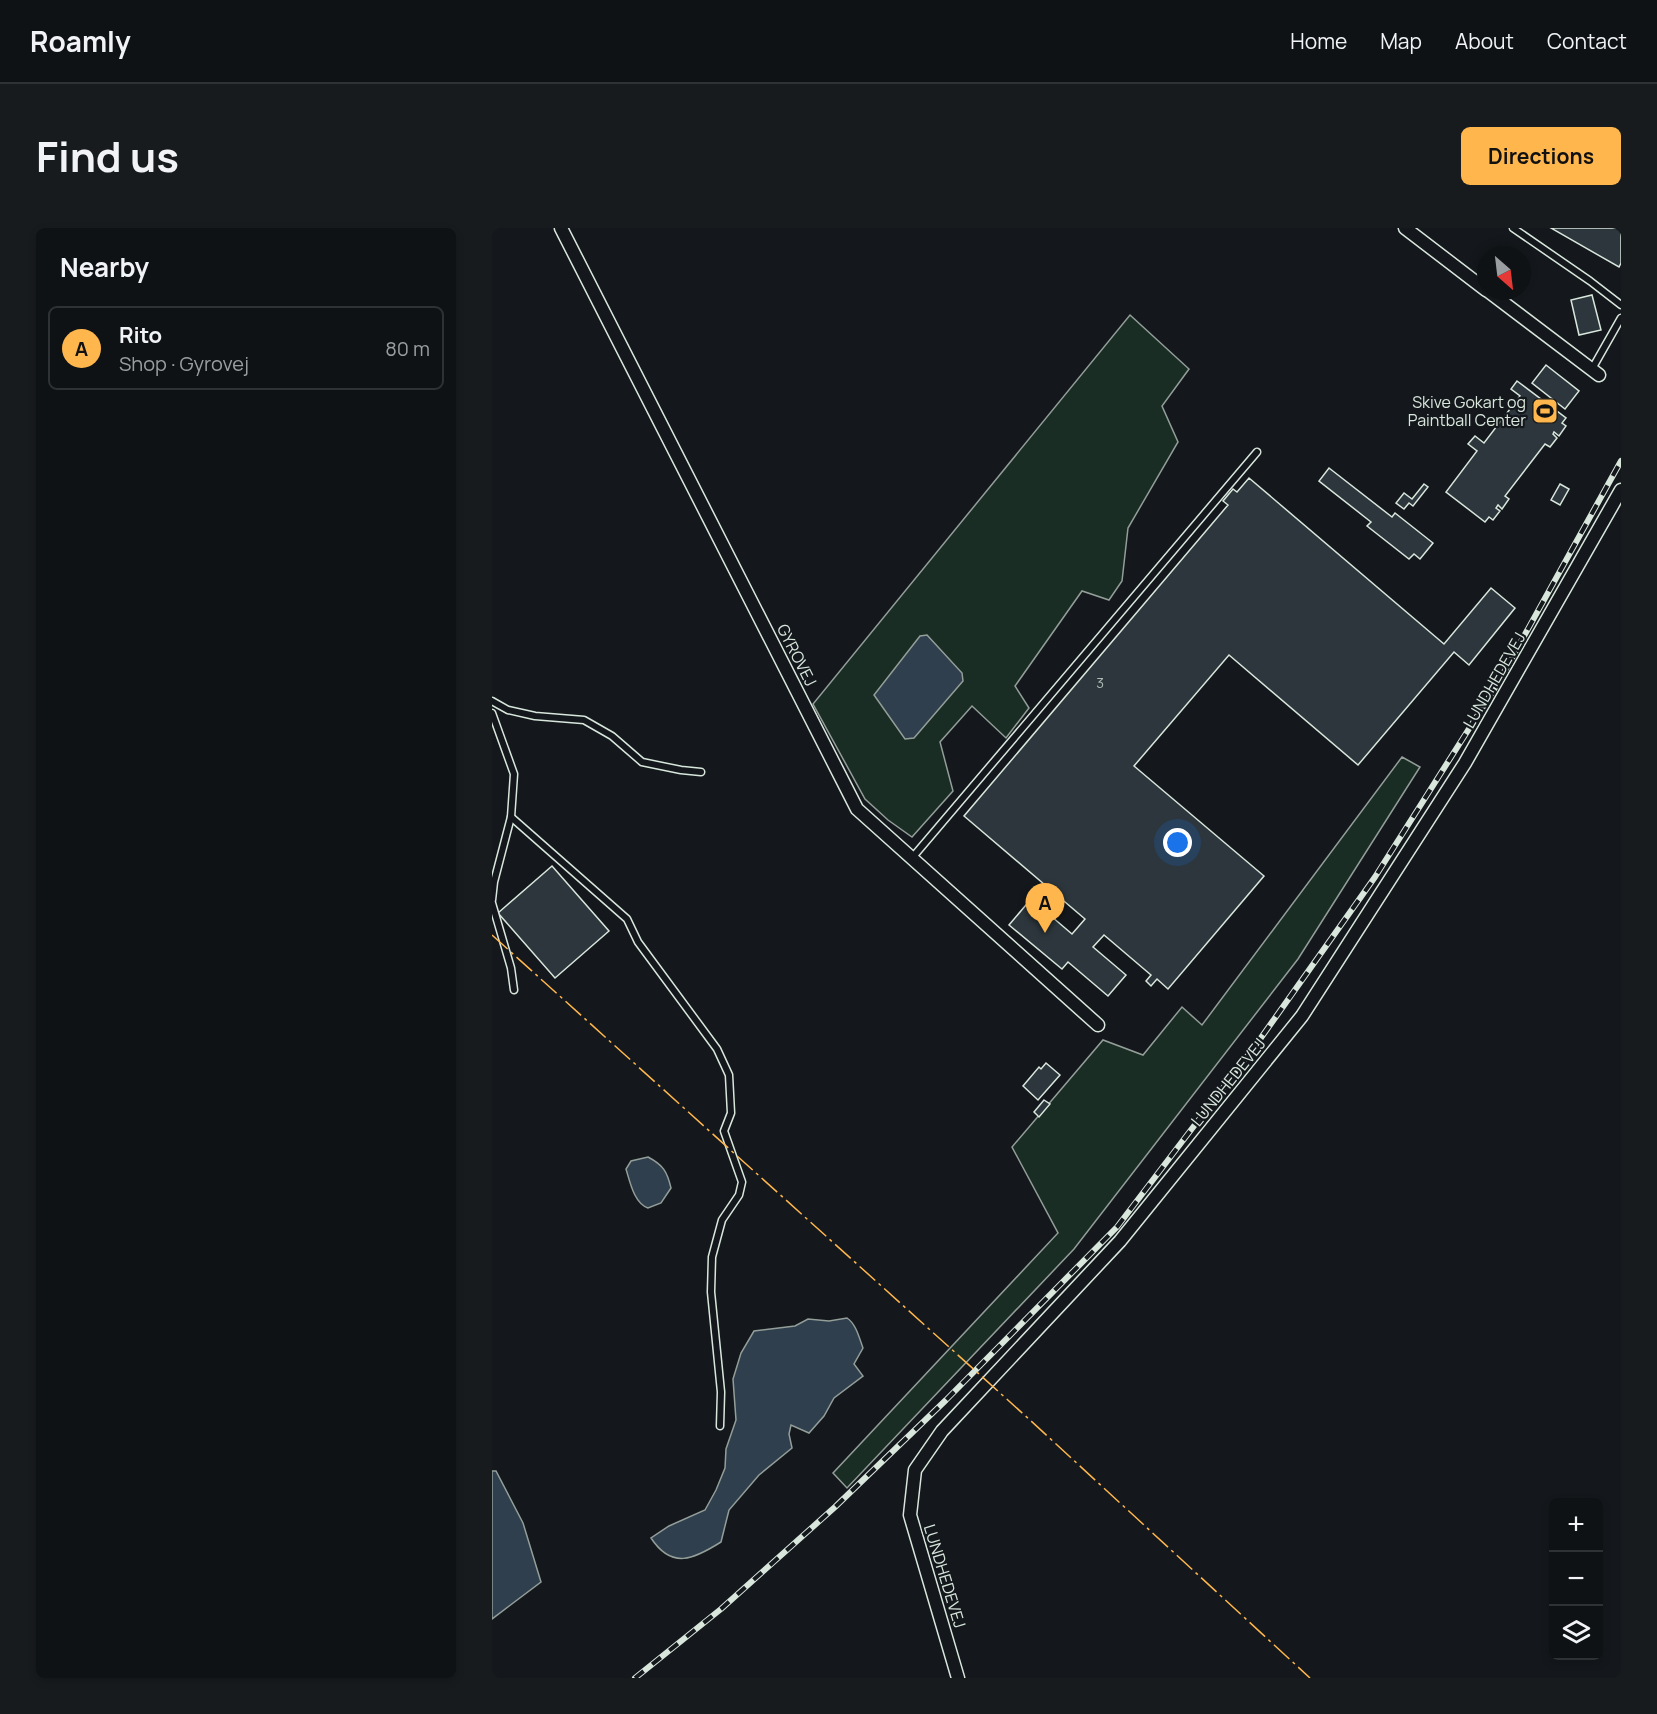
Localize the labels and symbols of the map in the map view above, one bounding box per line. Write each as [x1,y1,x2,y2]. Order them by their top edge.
north arrow [1477,246,1531,300]
place label: Skive Gokart og Paintball Center [1408,391,1526,431]
sports icon: Skive Gokart og Paintball Center [1530,396,1560,426]
street label: GYROVEJ [772,620,822,690]
street label: LUNDHEDEVEJ [1458,628,1530,732]
house number: 3 [1096,673,1104,692]
your location [1163,828,1192,857]
pin: A [1026,884,1064,933]
street label: LUNDHEDEVEJ [1186,1033,1270,1131]
street label: LUNDHEDEVEJ [919,1522,971,1630]

